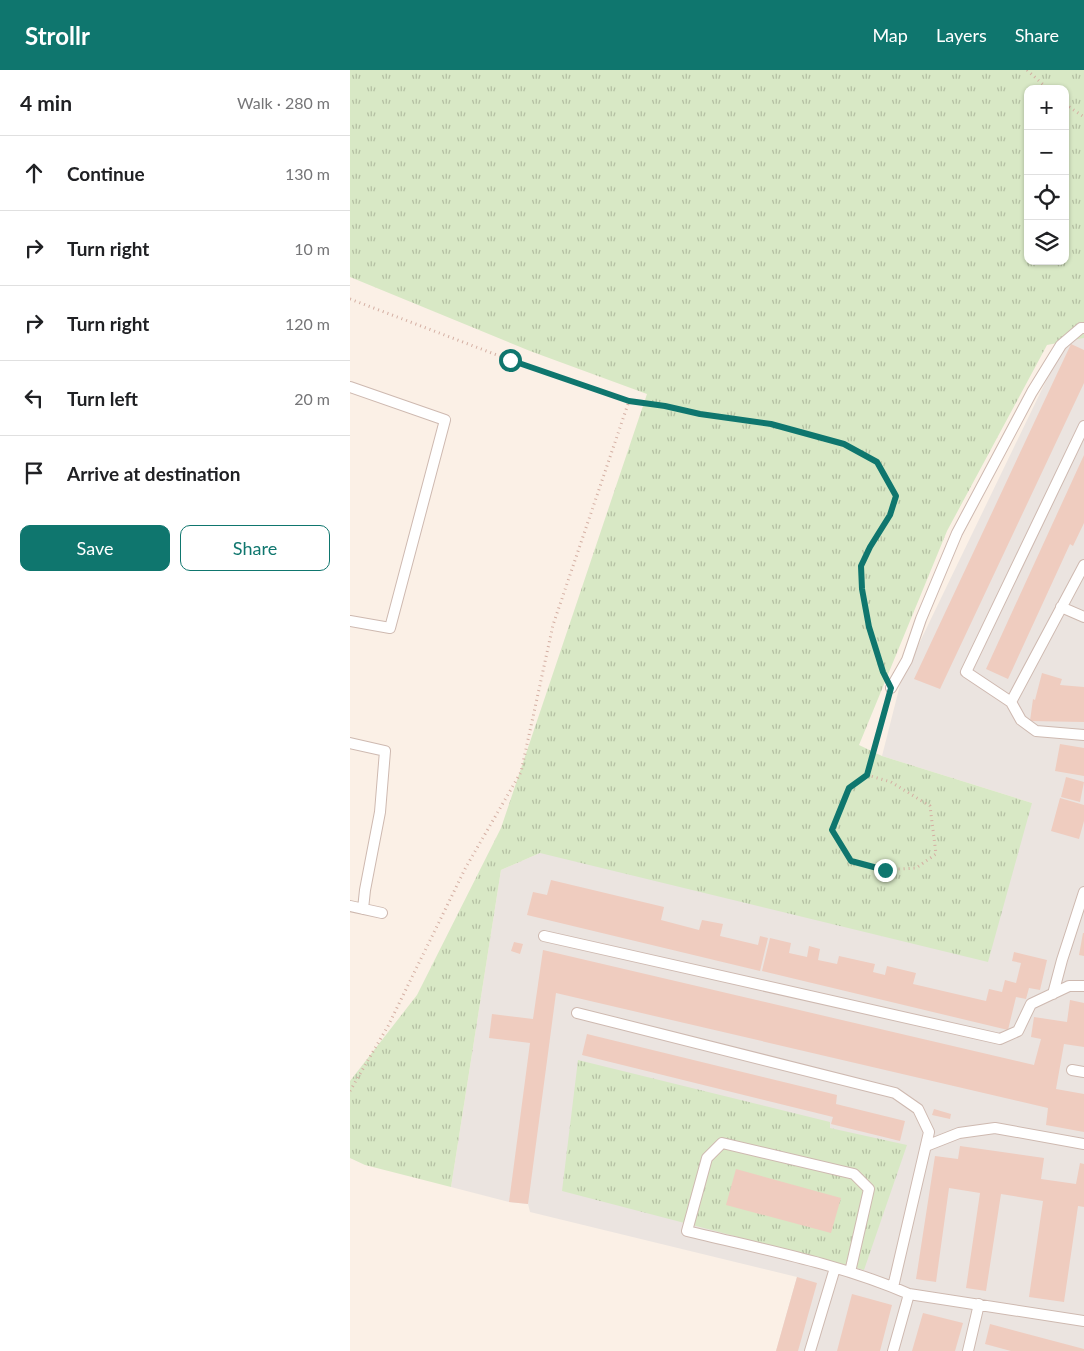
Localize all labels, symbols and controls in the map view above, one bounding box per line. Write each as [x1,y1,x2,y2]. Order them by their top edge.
text: Strollr [25,21,90,50]
text: Map [872,24,908,46]
text: Layers [936,24,987,46]
text: Share [1015,24,1059,46]
map controls [1024,85,1069,265]
button: + [1024,85,1069,130]
text: 4 min [20,90,72,115]
text: Walk · 280 m [237,93,330,112]
button: − [1024,130,1069,175]
icon: ahead [20,159,48,187]
text: Continue [67,162,145,185]
text: 130 m [285,164,330,183]
button: locate [1024,175,1069,220]
button: layers [1024,220,1069,265]
icon: right [20,234,48,262]
text: Turn right [67,237,149,260]
text: 10 m [294,239,330,258]
icon: right [20,309,48,337]
text: Turn right [67,312,149,335]
text: 120 m [285,314,330,333]
route start [499,349,522,372]
icon: left [20,384,48,412]
text: Turn left [67,387,138,410]
text: 20 m [294,389,330,408]
icon: arrive [20,459,48,487]
text: Arrive at destination [67,462,240,485]
button: Save [20,525,170,571]
button: Share [180,525,330,571]
route end [874,859,897,882]

